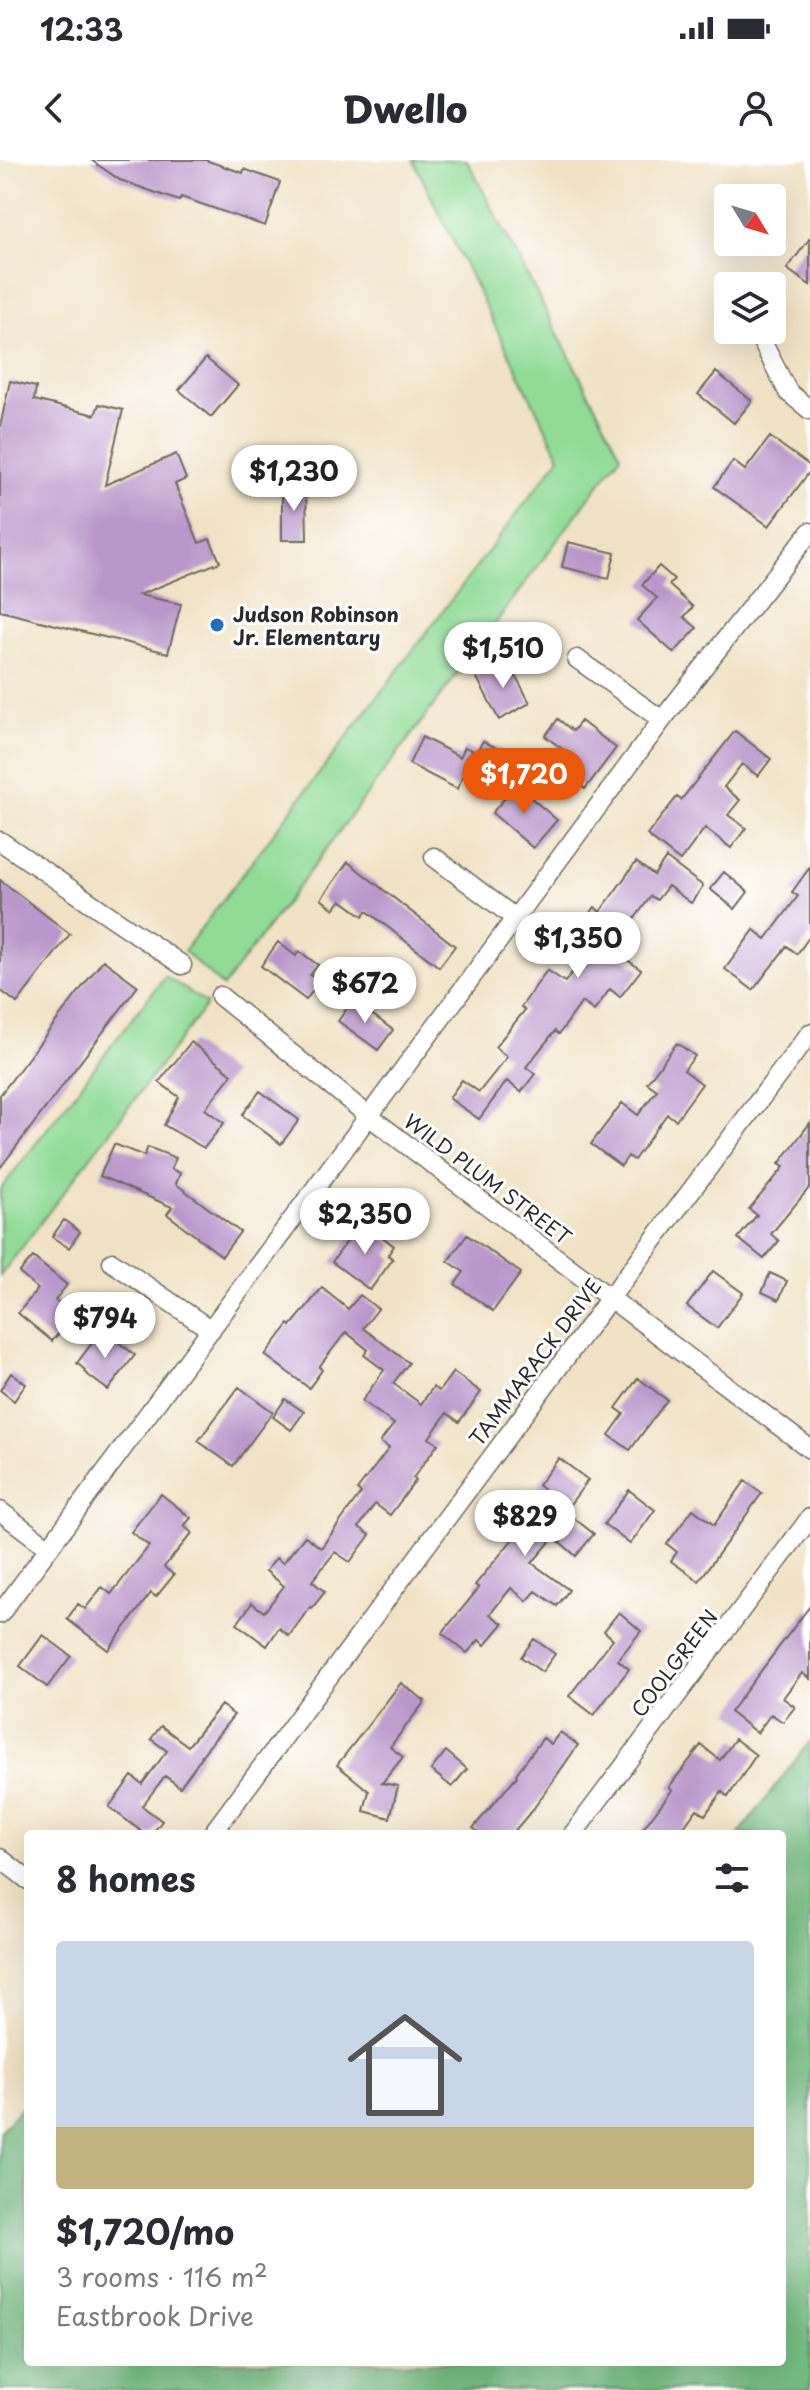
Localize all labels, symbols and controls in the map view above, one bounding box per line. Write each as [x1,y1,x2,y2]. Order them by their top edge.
text: 12:33 [40,6,123,51]
text: Dwello [343,81,467,135]
icon: back [32,86,76,130]
icon: person [734,86,778,130]
north arrow [714,184,786,256]
map controls [714,184,786,344]
button: layers [714,272,786,344]
pin: $1,230 [229,445,359,513]
text: $1,230 [249,451,339,490]
place label: Judson Robinson Jr. Elementary [233,599,399,652]
marker: Judson Robinson Jr. Elementary [208,616,226,634]
pin: $1,510 [438,622,568,690]
text: $1,510 [462,628,544,667]
pin: $1,720 [459,748,589,816]
text: $1,720 [480,754,568,793]
pin: $1,350 [513,912,643,980]
text: $1,350 [534,918,622,957]
pin: $672 [318,957,412,1025]
text: $672 [331,963,399,1002]
street label: WILD PLUM STREET [398,1106,578,1252]
pin: $2,350 [300,1188,430,1256]
text: $2,350 [318,1194,412,1233]
street label: TAMMARACK DRIVE [462,1272,608,1452]
pin: $794 [58,1292,152,1360]
text: $794 [73,1298,137,1337]
pin: $829 [478,1490,572,1558]
text: $829 [492,1496,558,1535]
street label: COOLGREEN [624,1603,724,1723]
text: 8 homes [56,1852,196,1904]
icon: filters [710,1856,754,1900]
icon: home [333,1993,477,2137]
text: $1,720/mo [56,2205,234,2257]
text: 3 rooms · 116 m² [56,2257,268,2296]
text: Eastbrook Drive [56,2296,254,2335]

